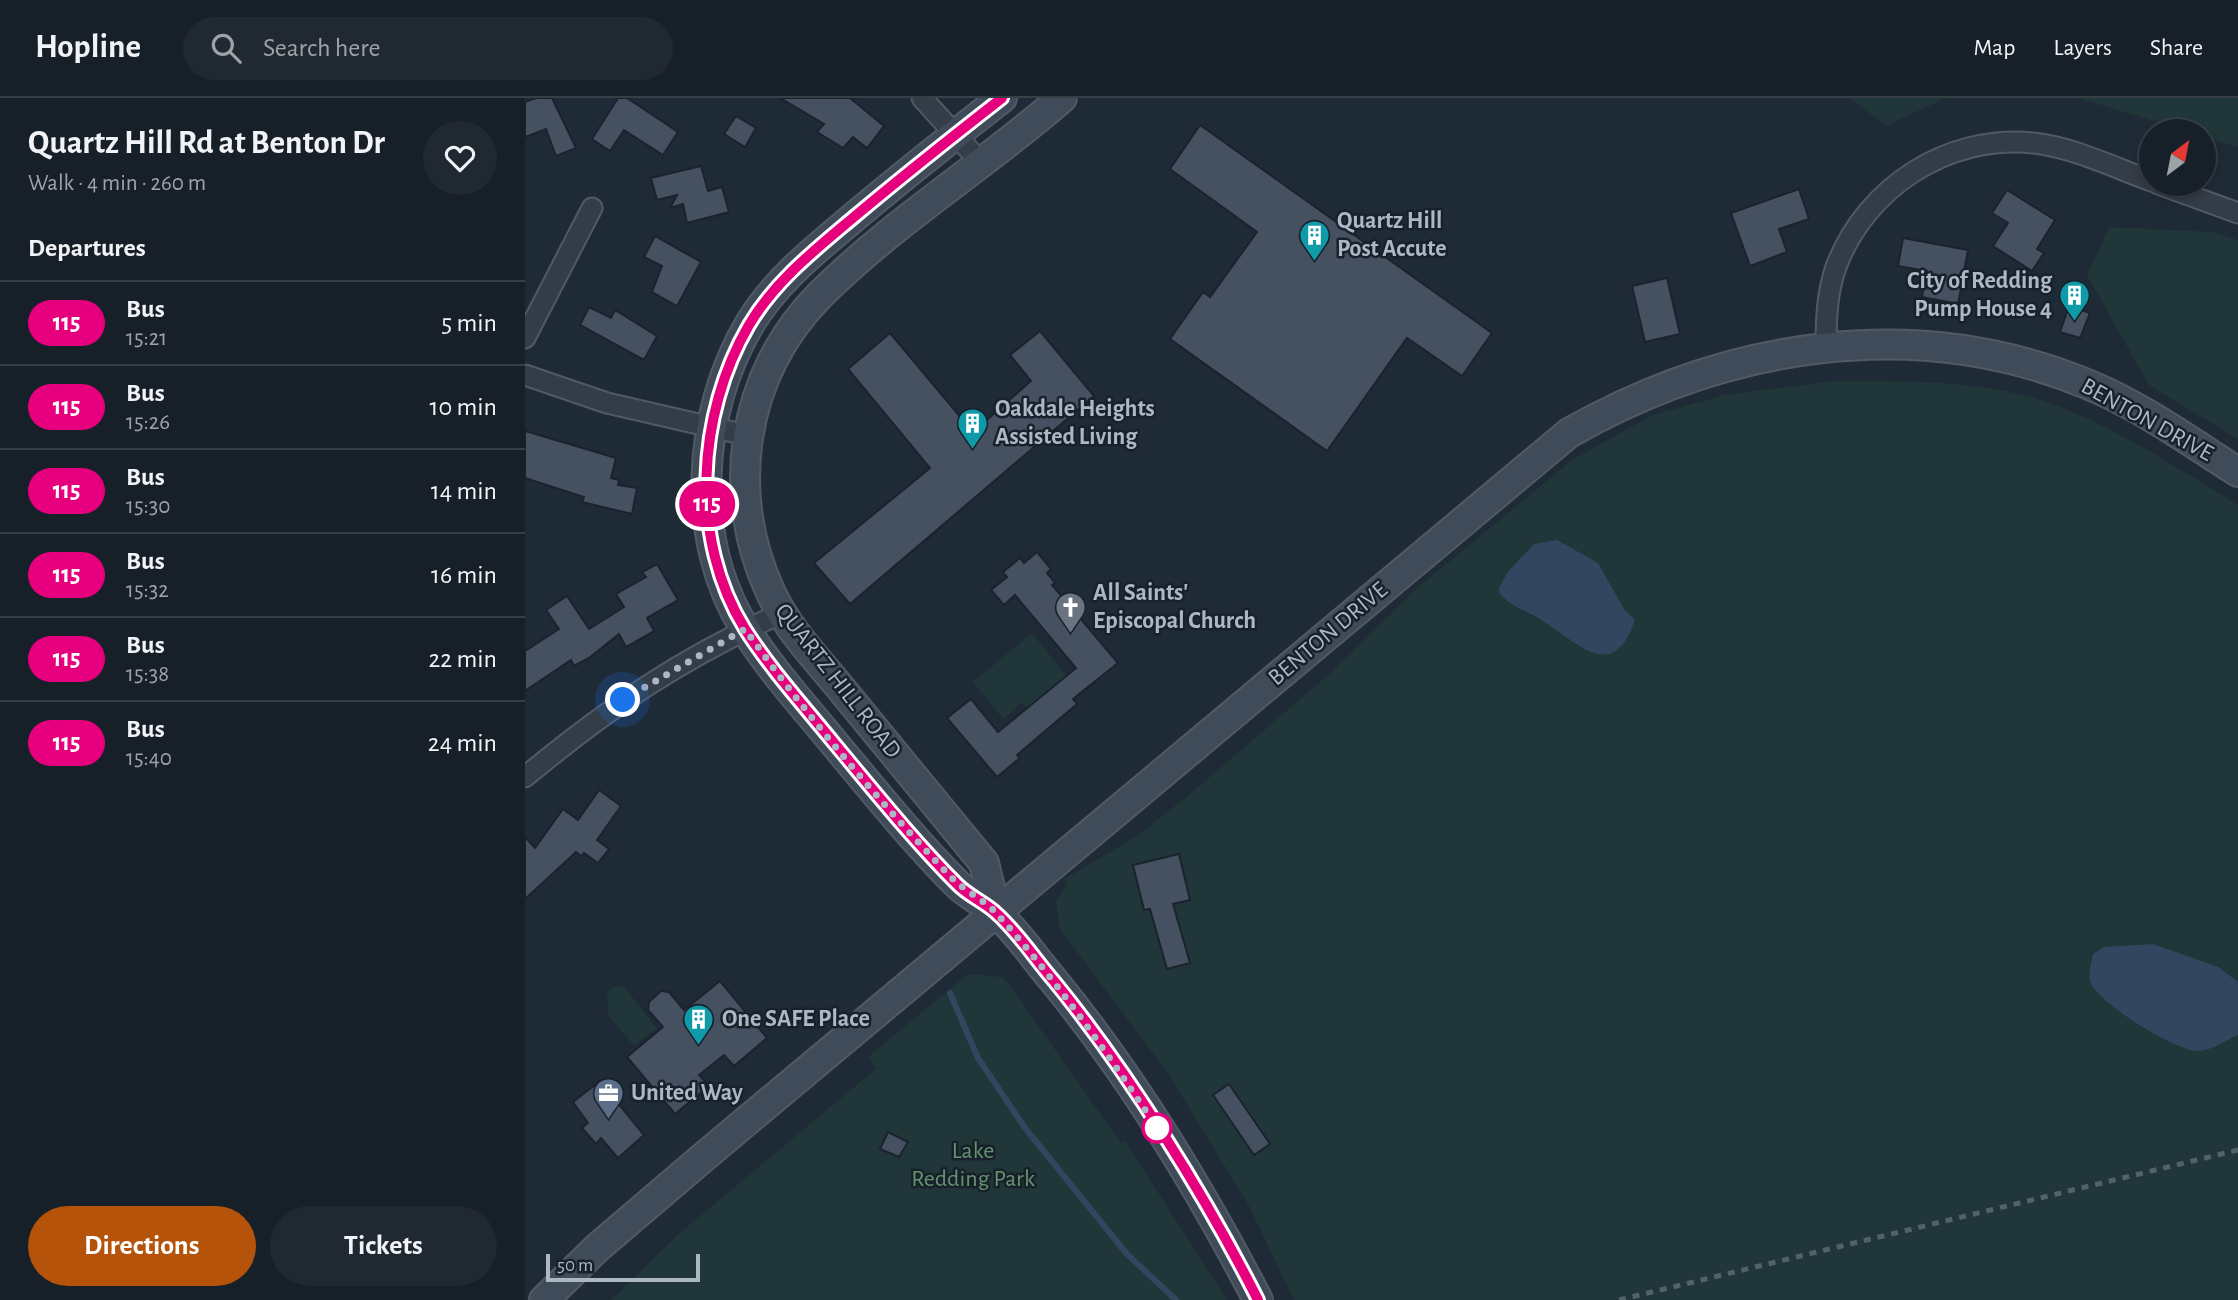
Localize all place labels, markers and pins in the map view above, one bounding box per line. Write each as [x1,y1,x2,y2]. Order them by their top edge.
place label: Quartz Hill Post Accute [1337,209,1447,261]
building icon: Quartz Hill Post Accute [1297,218,1331,262]
place label: City of Redding Pump House 4 [1907,269,2053,321]
building icon: City of Redding Pump House 4 [2058,278,2092,322]
place label: Oakdale Heights Assisted Living [995,397,1155,449]
building icon: Oakdale Heights Assisted Living [955,406,989,450]
place label: All Saints' Episcopal Church [1093,581,1256,633]
church icon: All Saints' Episcopal Church [1053,590,1087,634]
building icon: One SAFE Place [682,1002,716,1046]
place label: One SAFE Place [722,1007,870,1031]
office icon: United Way [591,1076,625,1120]
place label: United Way [631,1081,743,1105]
unlabelled marker [1142,1113,1172,1143]

